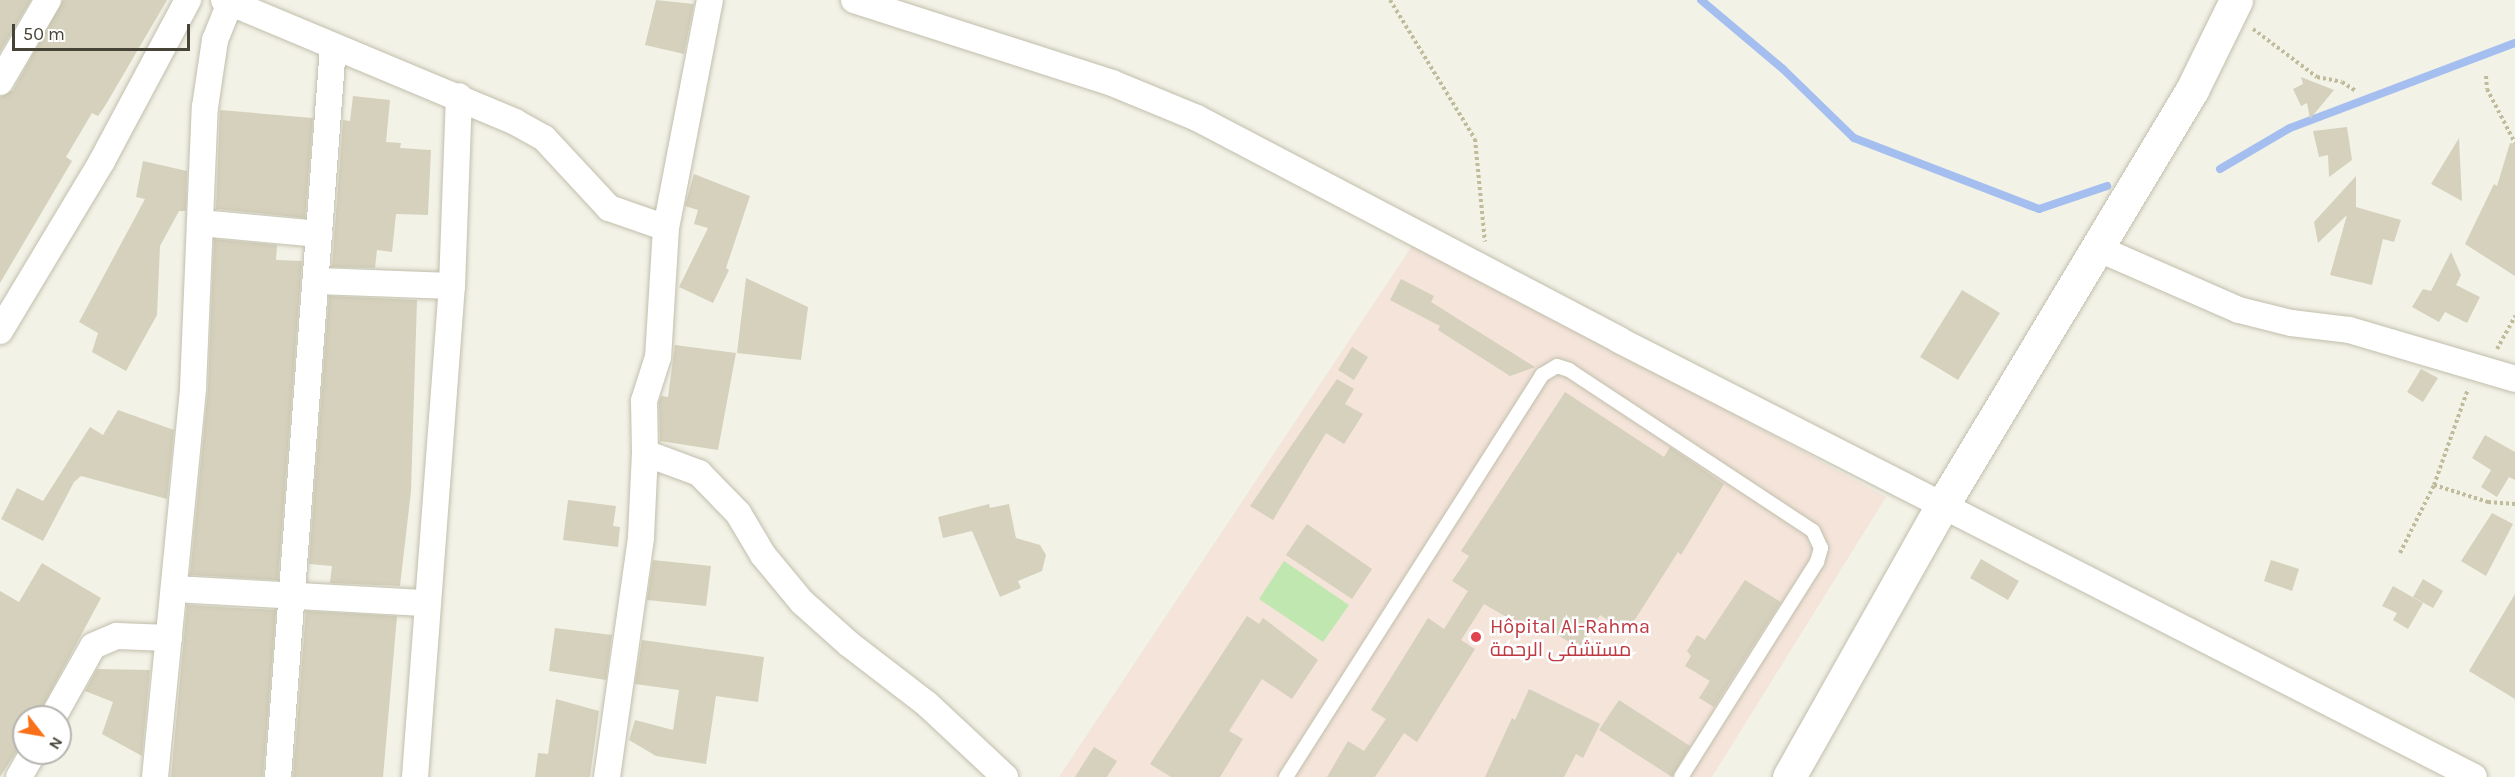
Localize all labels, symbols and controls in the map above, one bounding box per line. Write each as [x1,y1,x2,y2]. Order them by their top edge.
scale bar [15,12,194,50]
text: 50 m [23,23,65,45]
place label: Hôpital Al-Rahma مستشفى الرحمة [1490,614,1650,661]
marker: Hôpital Al-Rahma مستشفى الرحمة [1467,628,1485,646]
north arrow [12,705,72,765]
text: N [45,734,67,753]

